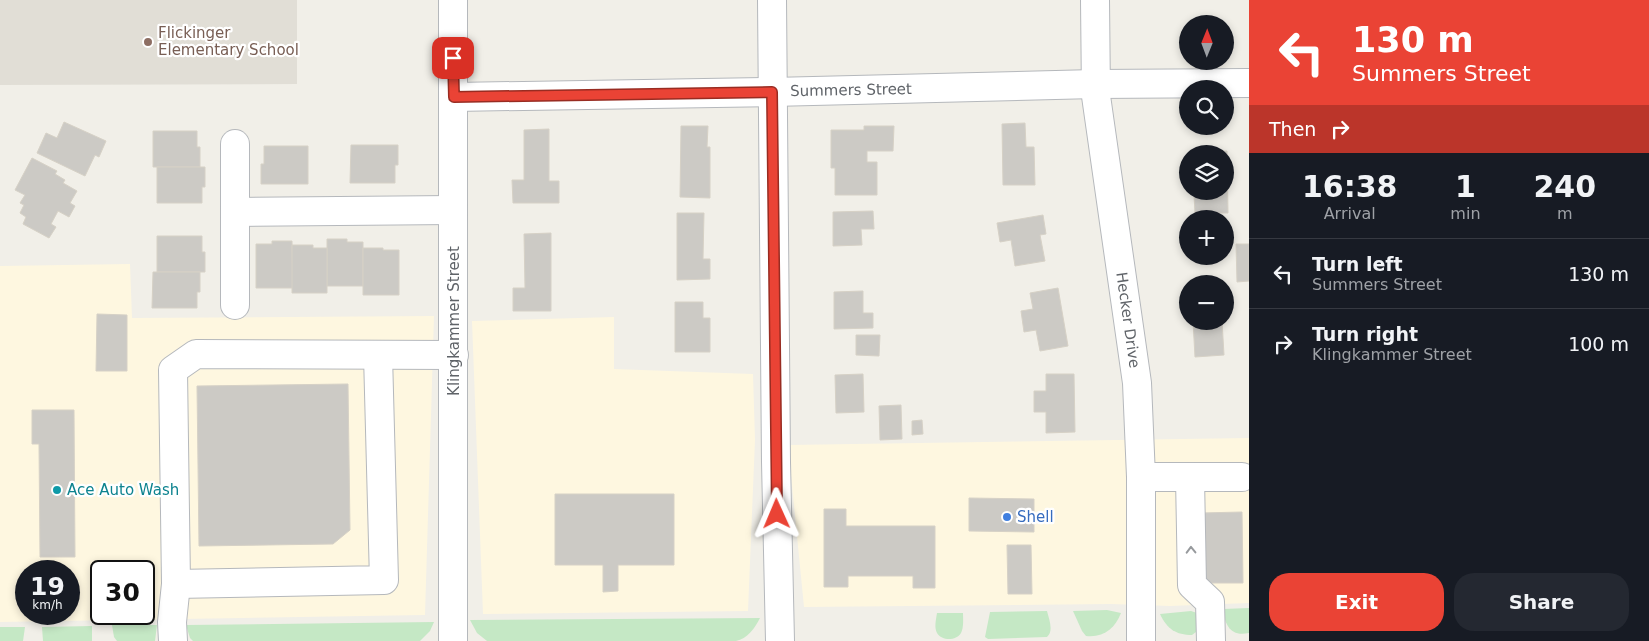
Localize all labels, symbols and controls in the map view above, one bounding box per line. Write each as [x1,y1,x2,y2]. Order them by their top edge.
north arrow [1179,15,1234,70]
map controls [1179,15,1234,330]
icon: left [1269,20,1334,85]
text: 130 m [1352,20,1474,60]
place label: Flickinger Elementary School [158,24,299,59]
marker: Flickinger Elementary School [142,36,154,48]
pin [432,37,474,79]
icon: arrive [439,44,467,72]
text: Summers Street [1352,61,1531,86]
street label: Summers Street [790,80,912,100]
button: search [1179,80,1234,135]
icon: right [1326,115,1354,143]
text: Then [1269,118,1316,140]
button: layers [1179,145,1234,200]
text: 16:38 [1302,169,1397,204]
text: 1 [1455,169,1476,204]
text: 240 [1533,169,1596,204]
text: Arrival [1324,204,1376,223]
text: min [1450,204,1481,223]
text: m [1557,204,1573,223]
button: + [1179,210,1234,265]
street label: Klingkammer Street [445,246,463,396]
text: Turn left [1312,253,1403,275]
icon: left [1269,260,1297,288]
text: 130 m [1568,263,1629,285]
street label: Hecker Drive [1112,271,1144,369]
button: − [1179,275,1234,330]
text: Summers Street [1312,275,1442,294]
text: Turn right [1312,323,1418,345]
icon: right [1269,330,1297,358]
text: 100 m [1568,333,1629,355]
text: Klingkammer Street [1312,345,1472,364]
place label: Ace Auto Wash [67,481,179,499]
marker: Ace Auto Wash [51,484,63,496]
position arrow [750,487,802,539]
place label: Shell [1017,508,1054,526]
marker: Shell [1001,511,1013,523]
one-way arrow [1186,546,1196,554]
speed limit sign: 30 [90,560,155,625]
text: 19 [30,572,65,601]
button: Exit [1269,573,1444,631]
button: Share [1454,573,1629,631]
text: km/h [32,598,63,612]

